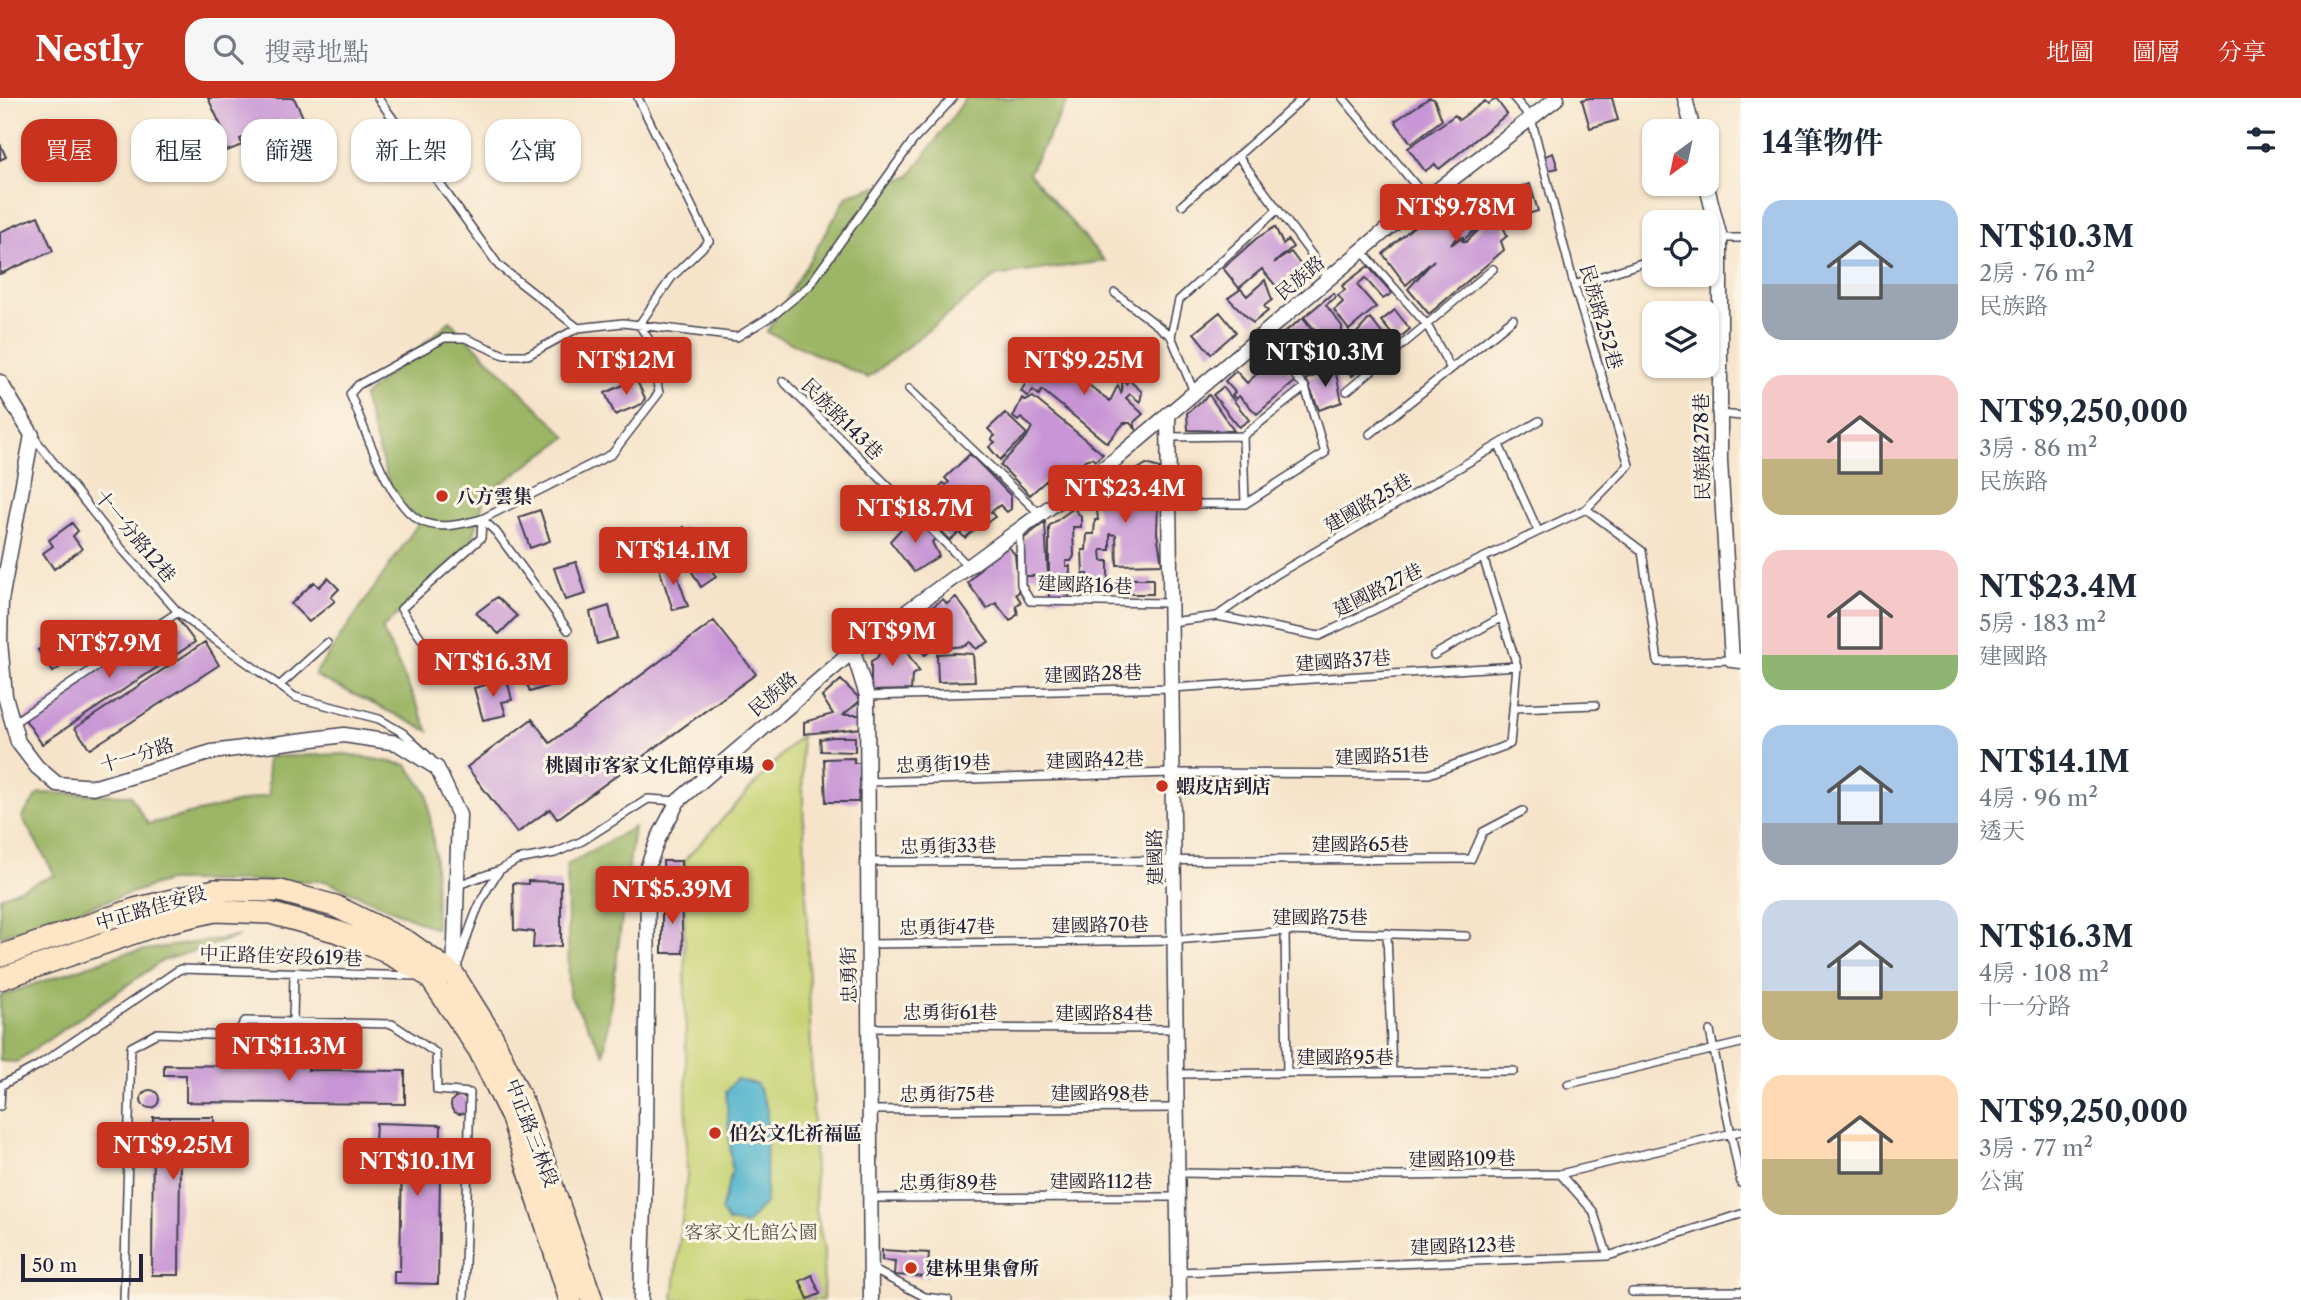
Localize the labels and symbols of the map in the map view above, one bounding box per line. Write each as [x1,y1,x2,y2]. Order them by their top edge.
north arrow [1642,119,1718,196]
pin: NT$9.78M [1384,184,1528,244]
street label: 民族路 [1271,251,1329,305]
street label: 民族路252巷 [1575,262,1627,372]
pin: NT$10.3M [1253,330,1397,389]
pin: NT$12M [569,338,683,397]
pin: NT$9.25M [1012,338,1156,397]
street label: 民族路143巷 [797,374,887,464]
street label: 民族路278巷 [1690,393,1714,501]
pin: NT$23.4M [1053,466,1197,525]
street label: 建國路25巷 [1320,469,1416,537]
street label: 十一分路12巷 [90,485,180,587]
place label: 八方雲集 [456,485,532,508]
pin: NT$18.7M [843,486,987,545]
marker: 八方雲集 [434,488,450,504]
pin: NT$14.1M [601,528,745,587]
street label: 建國路27巷 [1330,559,1426,621]
street label: 建國路16巷 [1037,572,1133,598]
pin: NT$9M [843,608,941,668]
pin: NT$7.9M [44,620,174,680]
pin: NT$16.3M [421,640,565,699]
street label: 建國路37巷 [1294,646,1392,676]
street label: 建國路28巷 [1044,661,1142,687]
street label: 民族路 [744,667,802,721]
street label: 十一分路 [97,733,177,777]
street label: 建國路51巷 [1334,743,1430,769]
street label: 建國路42巷 [1046,747,1144,773]
street label: 忠勇街19巷 [895,751,991,777]
place label: 桃園市客家文化館停車場 [545,754,754,777]
marker: 桃園市客家文化館停車場 [760,757,776,773]
place label: 蝦皮店到店 [1176,775,1271,798]
marker: 蝦皮店到店 [1154,778,1170,794]
street label: 建國路 [1143,828,1167,886]
street label: 建國路65巷 [1311,833,1409,856]
street label: 忠勇街33巷 [899,834,997,858]
pin: NT$5.39M [600,866,744,926]
street label: 中正路佳安段 [93,881,209,935]
street label: 建國路75巷 [1272,906,1368,929]
street label: 建國路70巷 [1051,913,1149,937]
street label: 忠勇街47巷 [899,915,995,939]
street label: 中正路佳安段619巷 [199,942,363,970]
street label: 忠勇街 [837,946,861,1004]
street label: 忠勇街61巷 [902,1001,998,1024]
street label: 建國路84巷 [1055,1002,1153,1025]
pin: NT$11.3M [217,1024,361,1083]
street label: 建國路95巷 [1296,1046,1394,1069]
street label: 中正路三林段 [501,1076,563,1190]
street label: 建國路98巷 [1051,1082,1149,1105]
street label: 忠勇街75巷 [899,1083,995,1106]
pin: NT$9.25M [101,1122,245,1182]
place label: 伯公文化祈福區 [729,1122,862,1145]
marker: 伯公文化祈福區 [707,1125,723,1141]
pin: NT$10.1M [345,1138,489,1198]
street label: 建國路109巷 [1408,1147,1516,1171]
street label: 建國路112巷 [1050,1170,1152,1193]
street label: 忠勇街89巷 [899,1171,997,1194]
park label: 客家文化館公園 [684,1221,818,1244]
street label: 建國路123巷 [1410,1233,1516,1259]
scale bar [21,1251,144,1283]
place label: 建林里集會所 [925,1257,1039,1280]
marker: 建林里集會所 [903,1260,919,1276]

